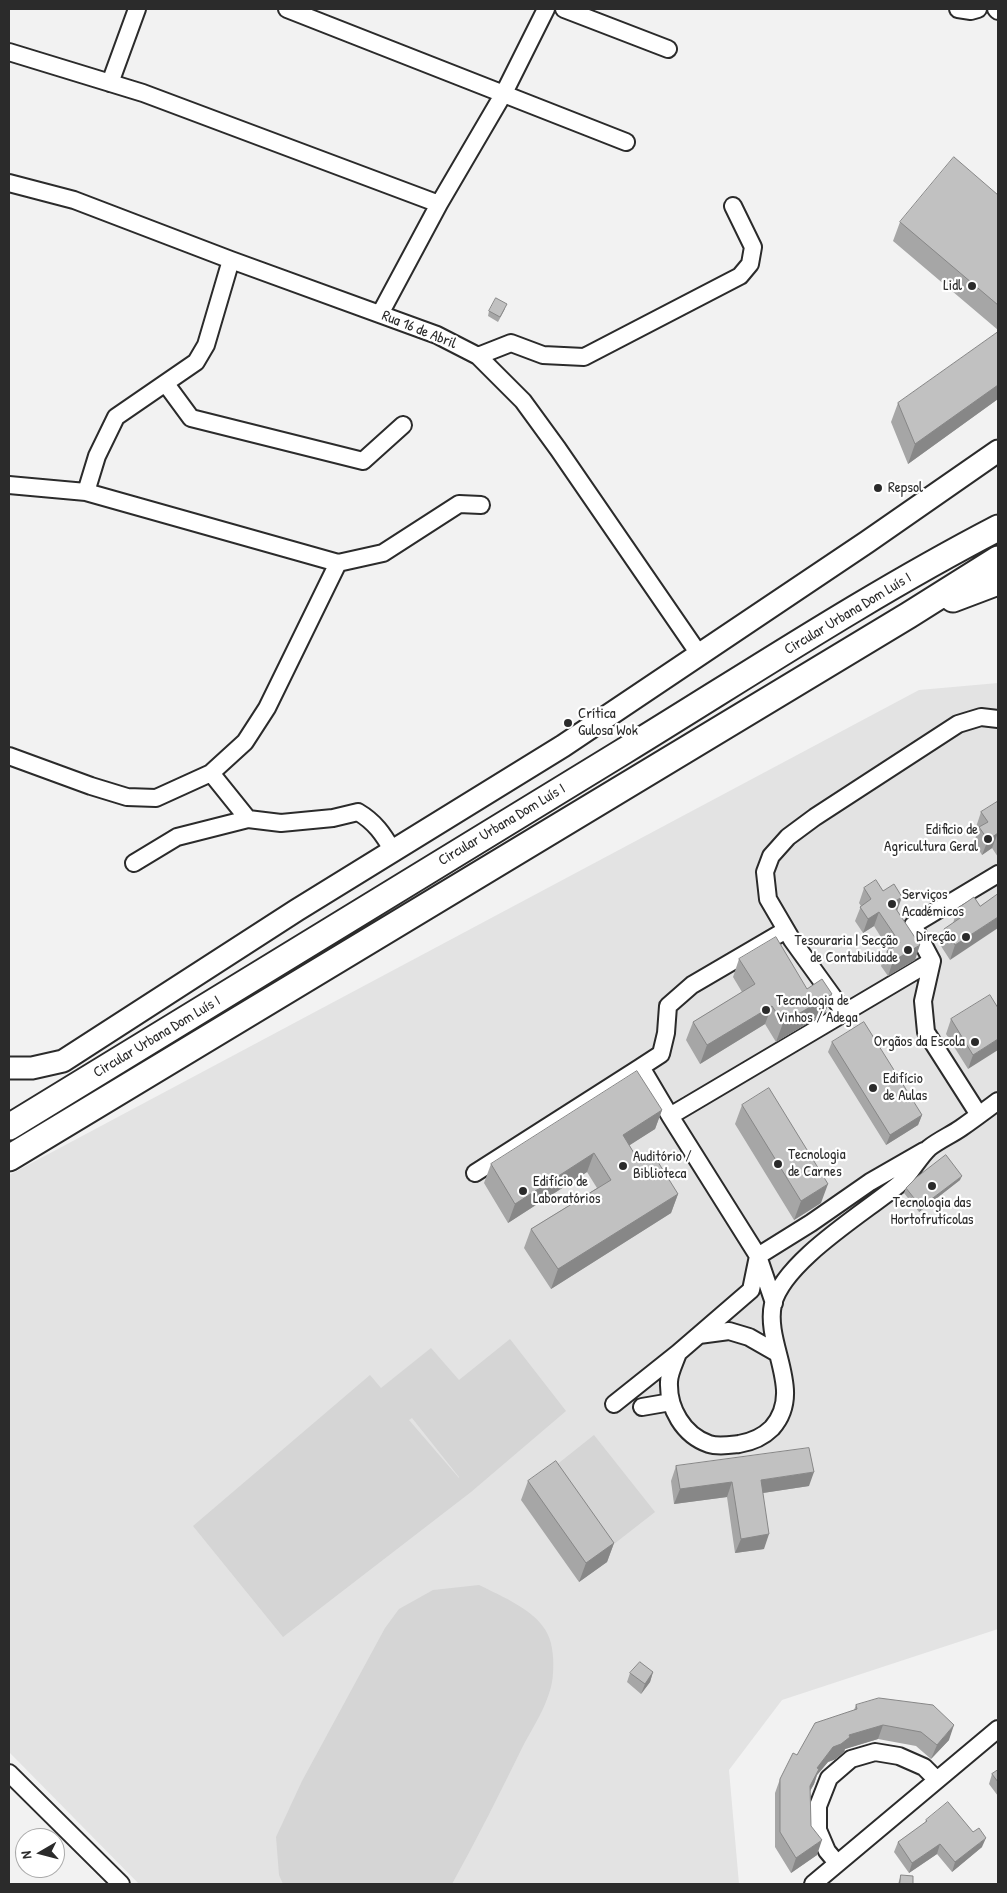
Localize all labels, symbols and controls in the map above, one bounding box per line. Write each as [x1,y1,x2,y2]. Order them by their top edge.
place label: Lidl [943,277,962,295]
marker: Lidl [966,280,978,292]
street label: Rua 16 de Abril [379,307,459,353]
place label: Repsol [888,479,923,497]
marker: Repsol [872,482,884,494]
street label: Circular Urbana Dom Luís I [781,569,915,659]
place label: Crítica Gulosa Wok [578,705,638,740]
marker: Crítica Gulosa Wok [562,717,574,729]
street label: Circular Urbana Dom Luís I [435,780,569,870]
place label: Edificio de Agricultura Geral [884,821,978,856]
marker: Edificio de Agricultura Geral [982,833,994,845]
place label: Serviços Académicos [902,886,964,921]
marker: Serviços Académicos [886,898,898,910]
place label: Direção [916,928,956,946]
marker: Direção [960,931,972,943]
place label: Tesouraria | Secção de Contabilidade [795,932,898,967]
marker: Tesouraria | Secção de Contabilidade [902,944,914,956]
street label: Circular Urbana Dom Luís I [90,992,224,1082]
place label: Tecnologia de Vinhos / Adega [776,992,858,1027]
marker: Tecnologia de Vinhos / Adega [760,1004,772,1016]
place label: Orgãos da Escola [874,1033,965,1051]
marker: Orgãos da Escola [969,1036,981,1048]
place label: Edifício de Aulas [883,1070,927,1105]
marker: Edifício de Aulas [867,1082,879,1094]
place label: Tecnologia de Carnes [788,1146,846,1181]
place label: Auditório / Biblioteca [633,1148,692,1183]
marker: Tecnologia de Carnes [772,1158,784,1170]
marker: Auditório / Biblioteca [617,1160,629,1172]
place label: Edifício de Laboratórios [533,1173,600,1208]
marker: Tecnologia das Hortofrutícolas [926,1180,938,1192]
marker: Edifício de Laboratórios [517,1185,529,1197]
place label: Tecnologia das Hortofrutícolas [890,1194,974,1229]
north arrow [15,1828,65,1878]
text: N [16,1850,36,1860]

